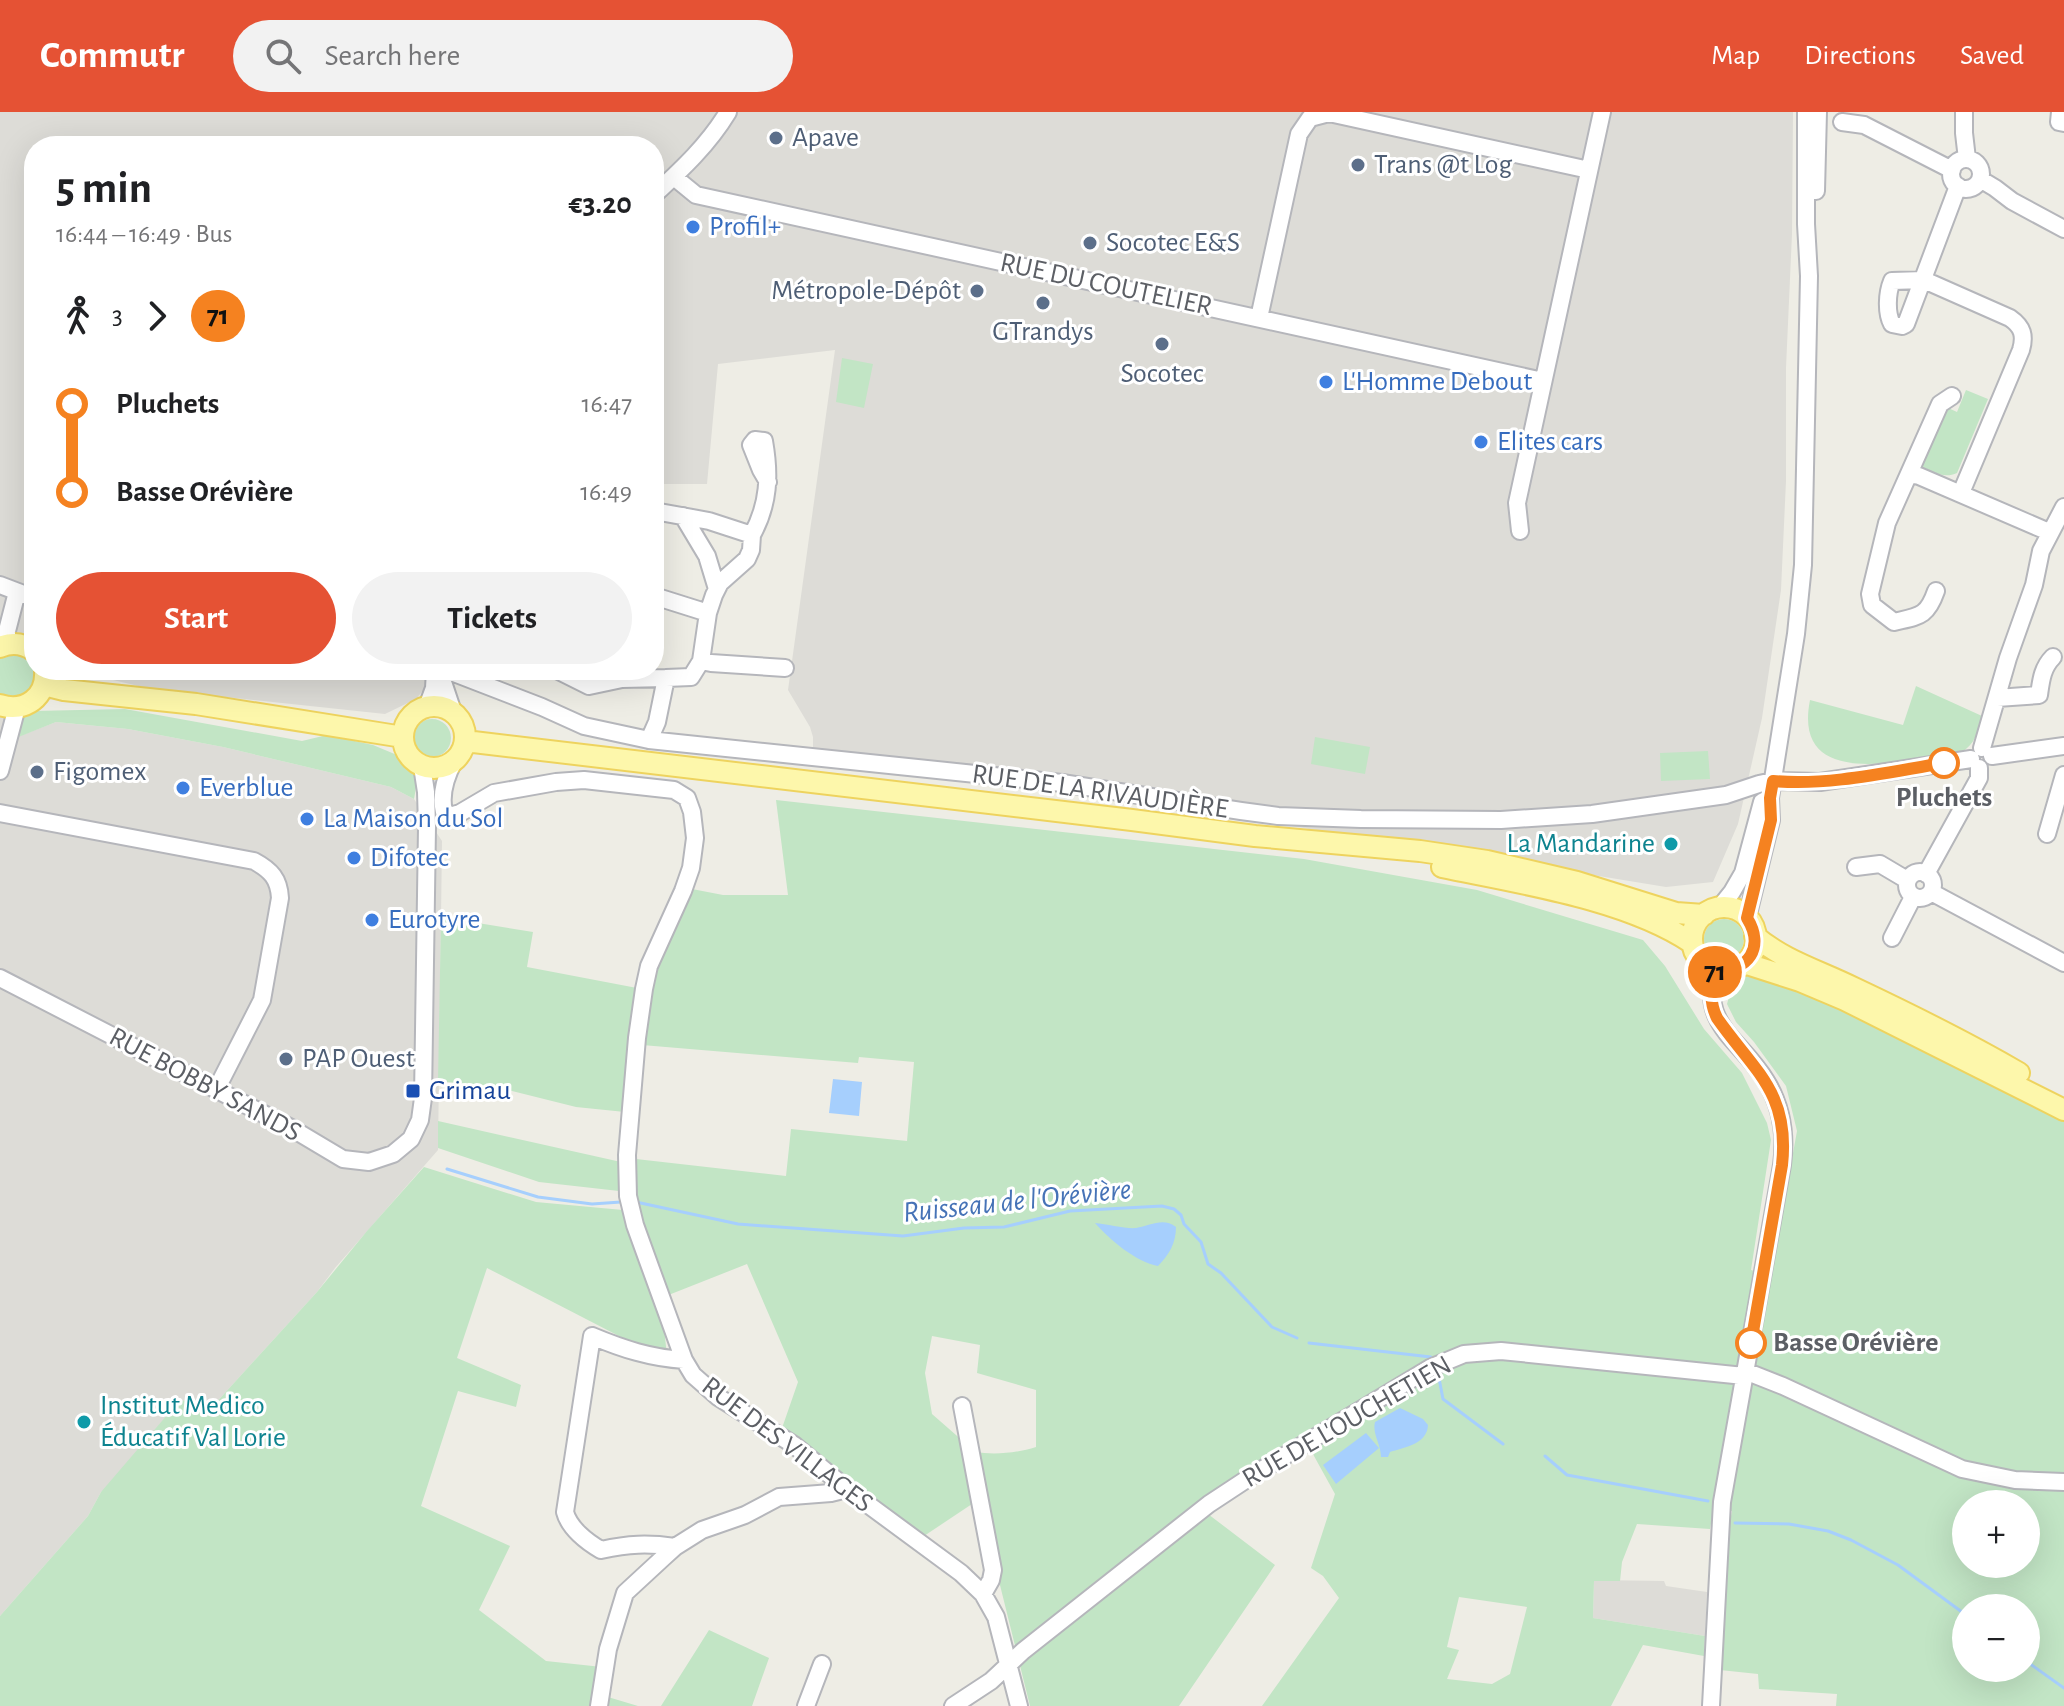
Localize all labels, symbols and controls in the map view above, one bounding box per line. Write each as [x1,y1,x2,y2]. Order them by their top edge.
search box [233,20,793,92]
icon: search [261,34,305,78]
text: Commutr [40,37,185,75]
text: Search here [325,41,460,71]
text: Map [1711,42,1760,70]
text: Directions [1804,42,1916,70]
text: Saved [1960,42,2024,70]
place label: Apave [792,124,859,152]
marker: Apave [767,129,785,147]
place label: Trans @t Log [1374,151,1512,179]
marker: Trans @t Log [1349,156,1367,174]
text: 5 min [56,167,152,211]
text: €3.20 [568,189,632,219]
place label: Profil+ [709,213,781,241]
marker: Profil+ [684,218,702,236]
text: 16:44 – 16:49 · Bus [56,221,232,247]
place label: Socotec E&S [1106,229,1240,257]
marker: Socotec E&S [1081,234,1099,252]
street label: RUE DU COUTELIER [997,249,1215,321]
place label: Métropole-Dépôt [771,277,961,305]
marker: Métropole-Dépôt [968,282,986,300]
icon: walk [56,294,100,338]
icon: forward [135,294,179,338]
marker: GTrandys [1034,294,1052,312]
text: 71 [207,302,229,330]
text: 3 [112,303,123,329]
place label: GTrandys [992,318,1094,346]
marker: Socotec [1153,335,1171,353]
place label: Socotec [1120,360,1204,388]
place label: L'Homme Debout [1342,368,1532,396]
marker: L'Homme Debout [1317,373,1335,391]
text: Pluchets [116,389,219,419]
text: 16:47 [582,391,632,417]
place label: Elites cars [1497,428,1603,456]
marker: Elites cars [1472,433,1490,451]
text: Basse Orévière [116,477,293,507]
text: 16:49 [580,479,632,505]
button: Start [56,572,336,664]
button: Tickets [352,572,632,664]
marker: Pluchets [1929,748,1959,778]
street label: RUE DE LA RIVAUDIÈRE [970,757,1230,824]
place label: Figomex [53,758,147,786]
marker: Figomex [28,763,46,781]
place label: Everblue [199,774,294,802]
marker: Everblue [174,779,192,797]
place label: Pluchets [1896,784,1992,812]
place label: La Maison du Sol [323,805,503,833]
marker: La Maison du Sol [298,810,316,828]
place label: La Mandarine [1507,830,1655,858]
marker: La Mandarine [1662,835,1680,853]
place label: Difotec [370,844,449,872]
marker: Difotec [345,849,363,867]
place label: Eurotyre [388,906,481,934]
marker: Eurotyre [363,911,381,929]
line badge: 71 [1679,946,1751,998]
text: 71 [1704,958,1726,986]
street label: RUE BOBBY SANDS [104,1023,306,1147]
place label: PAP Ouest [302,1045,415,1073]
marker: PAP Ouest [277,1050,295,1068]
place label: Grimau [429,1077,511,1105]
marker: Grimau [404,1082,422,1100]
water label: Ruisseau de l'Orévière [901,1174,1133,1228]
marker: Basse Orévière [1736,1328,1766,1358]
place label: Basse Orévière [1773,1329,1938,1357]
street label: RUE DE L'OUCHETIEN [1238,1351,1456,1493]
street label: RUE DES VILLAGES [696,1372,878,1518]
place label: Institut Medico Éducatif Val Lorie [100,1392,286,1452]
marker: Institut Medico Éducatif Val Lorie [75,1413,93,1431]
map controls [1952,1490,2040,1682]
button: + [1952,1490,2040,1578]
button: − [1952,1594,2040,1682]

